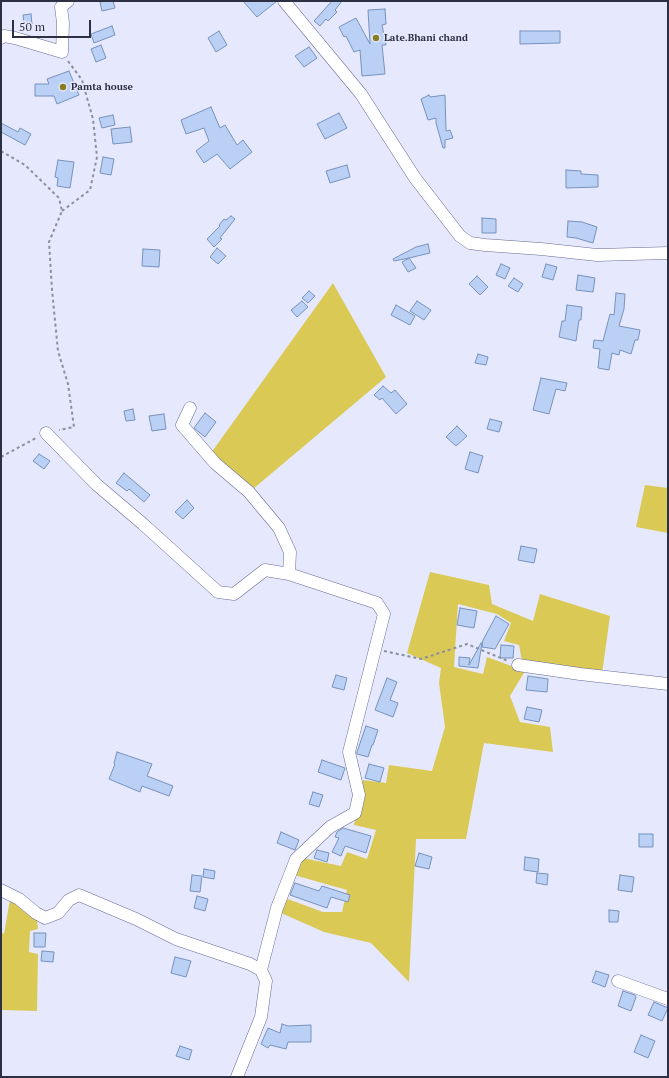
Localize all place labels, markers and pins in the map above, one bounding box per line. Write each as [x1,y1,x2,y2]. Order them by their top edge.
place label: Late.Bhani chand [384,32,468,44]
marker: Late.Bhani chand [371,33,381,43]
place label: Pamta house [71,81,133,93]
marker: Pamta house [58,82,68,92]

